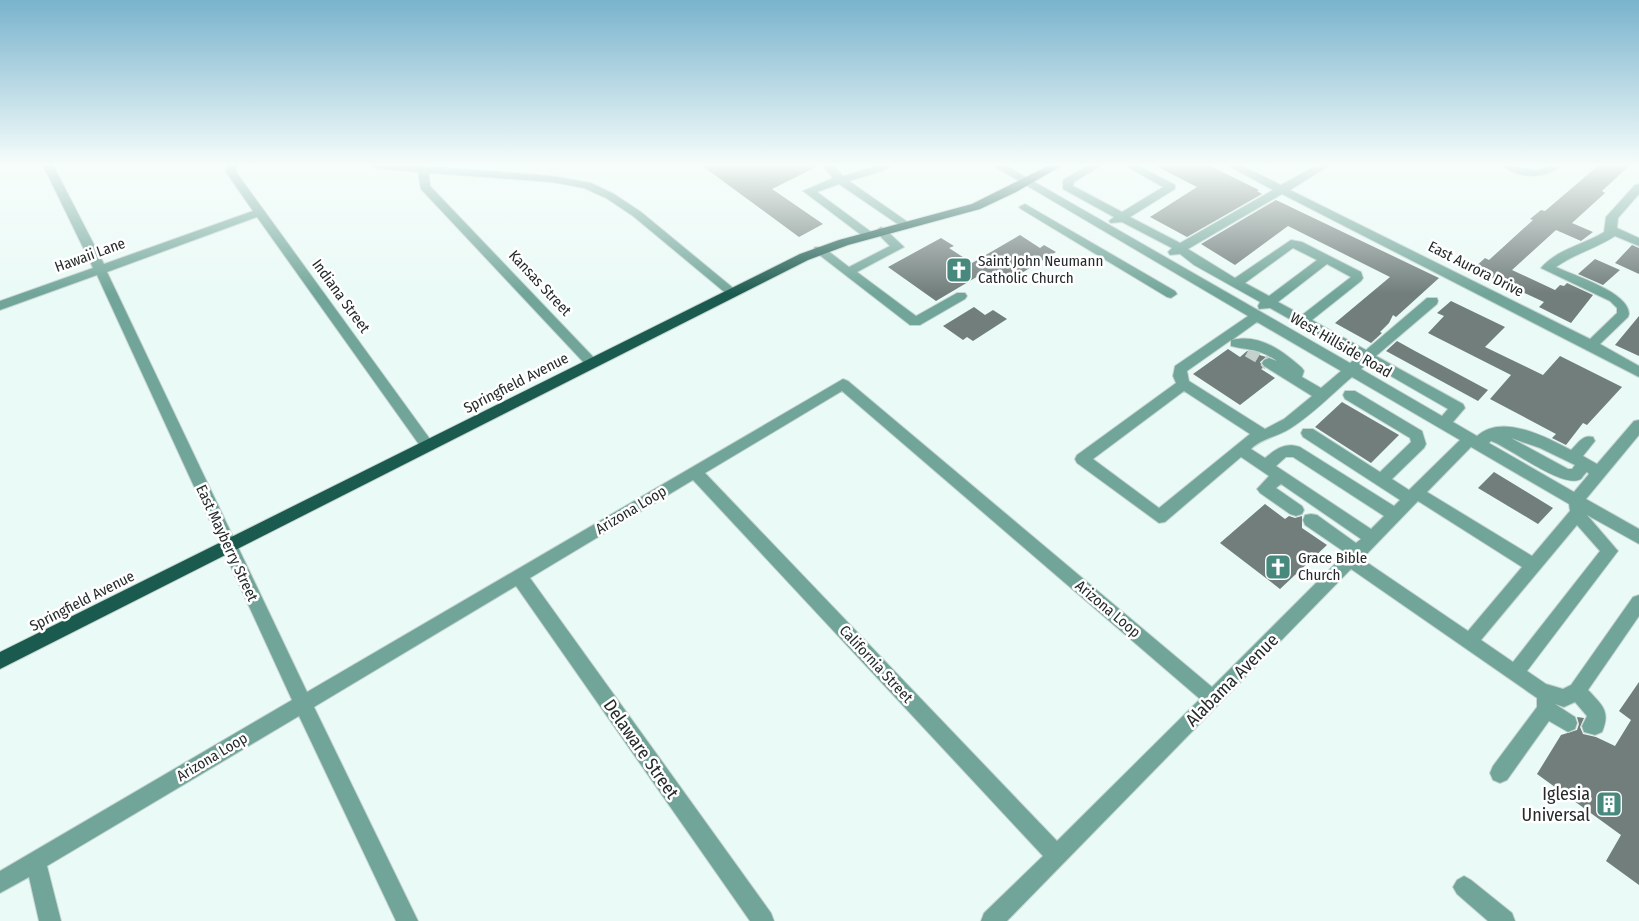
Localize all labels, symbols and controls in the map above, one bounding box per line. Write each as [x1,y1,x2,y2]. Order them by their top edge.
street label: Hawaii Lane [52,234,128,276]
street label: East Aurora Drive [1425,237,1527,301]
street label: Kansas Street [505,246,575,320]
place label: Saint John Neumann Catholic Church [978,252,1103,287]
church icon: Saint John Neumann Catholic Church [944,255,974,285]
street label: Indiana Street [308,256,374,336]
street label: West Hillside Road [1287,309,1395,381]
street label: Springfield Avenue [461,349,571,417]
street label: East Mayberry Street [192,482,262,604]
street label: Arizona Loop [592,482,670,538]
place label: Grace Bible Church [1298,549,1367,584]
church icon: Grace Bible Church [1263,552,1293,582]
street label: Springfield Avenue [27,567,137,635]
street label: Arizona Loop [1072,577,1144,641]
street label: California Street [836,622,917,707]
street label: Alabama Avenue [1181,629,1283,731]
street label: Delaware Street [599,695,683,803]
street label: Arizona Loop [173,729,251,785]
place label: Iglesia Universal [1522,783,1590,826]
building icon: Iglesia Universal [1594,789,1624,819]

